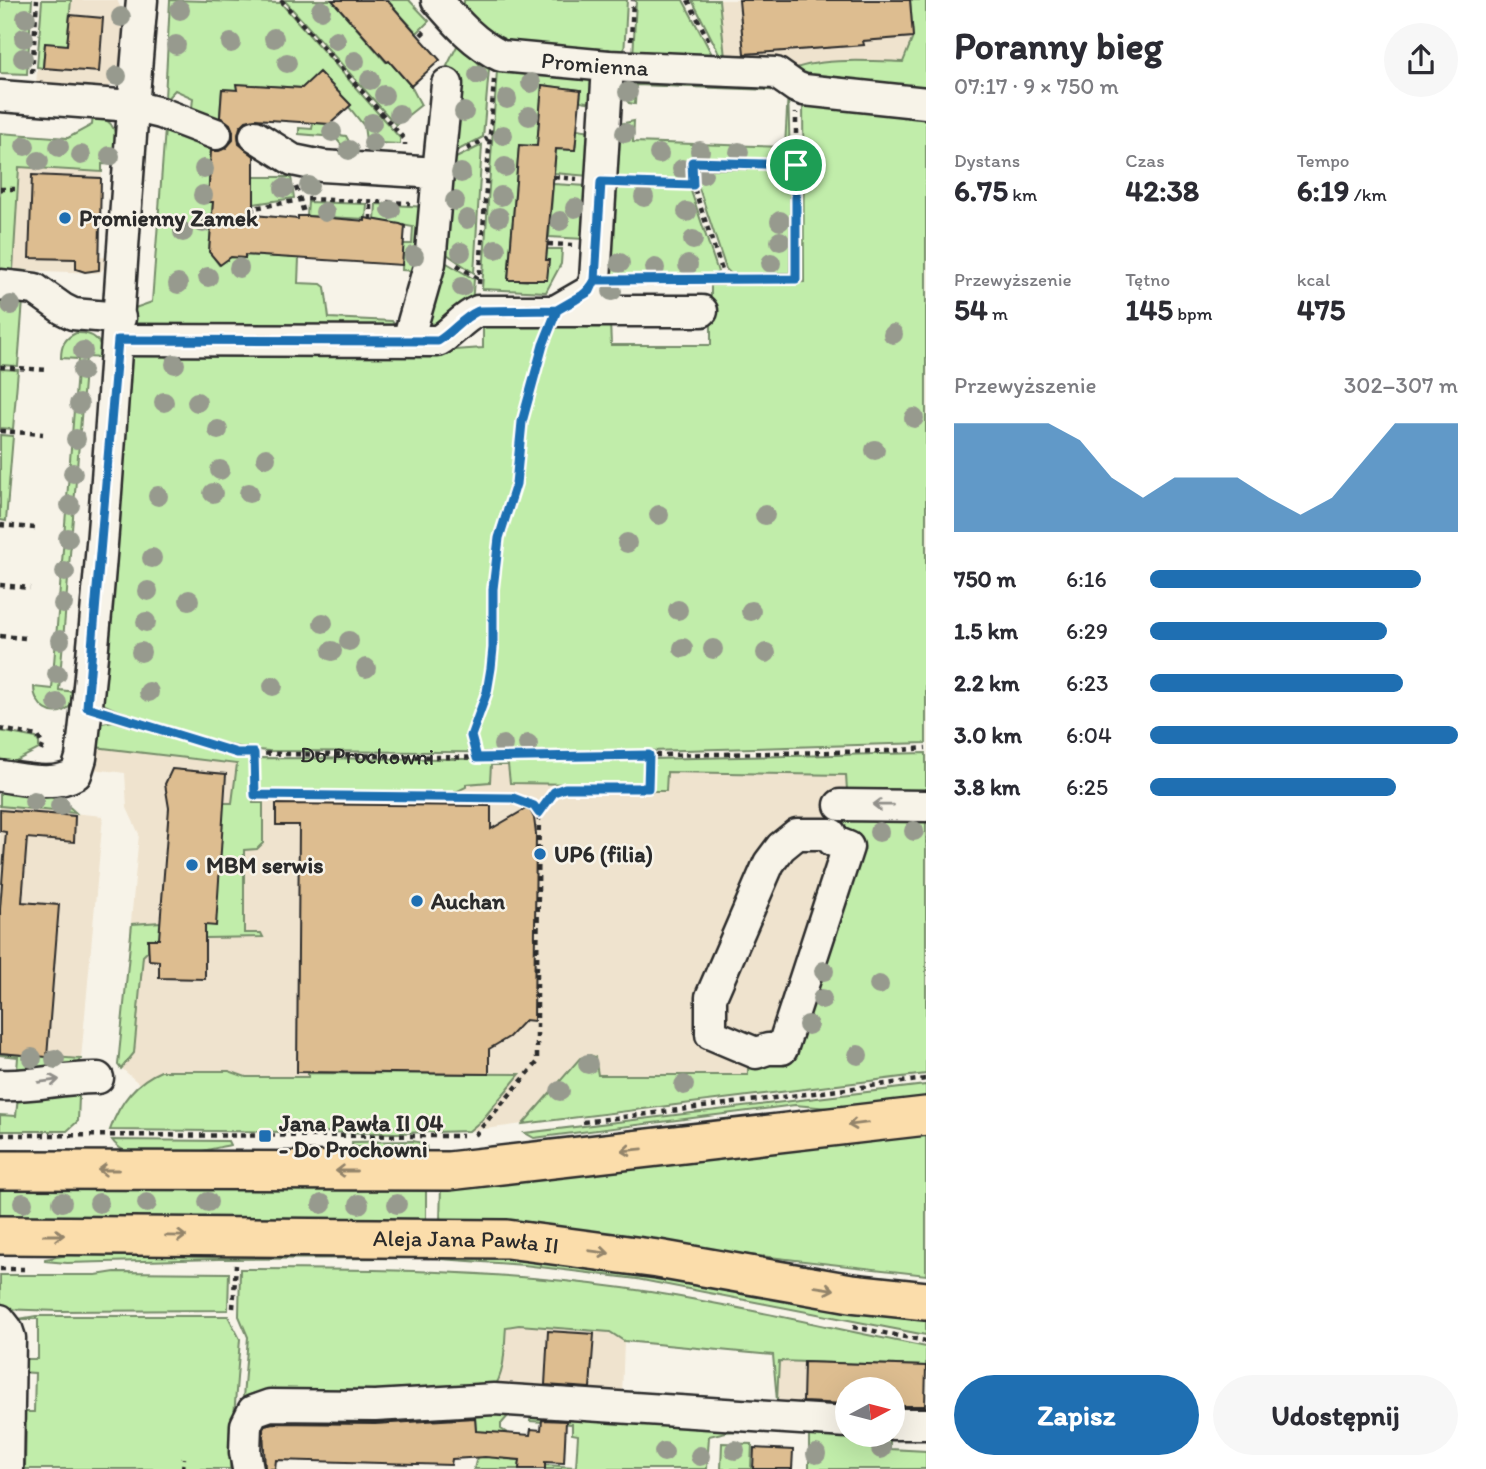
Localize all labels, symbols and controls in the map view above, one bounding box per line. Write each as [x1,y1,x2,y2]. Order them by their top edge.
text: Poranny bieg [954,23,1163,69]
button: share [1384,23,1458,97]
street label: Promienna [540,46,649,82]
text: 07:17 · 9 × 750 m [954,72,1119,100]
pin [766,135,826,195]
icon: arrive [777,146,815,184]
text: Dystans [954,149,1020,172]
text: Czas [1125,149,1165,172]
text: Tempo [1297,149,1350,172]
text: 6.75 [954,172,1008,209]
text: 42:38 [1125,172,1199,209]
text: 6:19 [1297,172,1350,209]
text: km [1008,183,1037,206]
text: /km [1350,183,1387,206]
place label: Promienny Zamek [79,204,259,232]
marker: Promienny Zamek [57,210,73,226]
text: Przewyższenie [954,268,1072,291]
text: Tętno [1125,268,1170,291]
text: kcal [1297,268,1330,291]
text: 54 [954,291,988,328]
text: 145 [1125,291,1173,328]
text: 475 [1297,291,1345,328]
text: m [988,302,1008,325]
text: bpm [1173,302,1213,325]
text: Przewyższenie [954,371,1096,399]
text: 302–307 m [1344,371,1458,399]
text: 750 m [954,565,1016,593]
text: 6:16 [1066,565,1107,593]
text: 1.5 km [954,617,1018,645]
text: 6:29 [1066,617,1108,645]
text: 2.2 km [954,669,1019,697]
text: 6:23 [1066,669,1108,697]
text: 3.0 km [954,721,1022,749]
text: 6:04 [1066,721,1112,749]
street label: Do Prochowni [300,740,435,771]
text: 3.8 km [954,773,1020,801]
text: 6:25 [1066,773,1108,801]
one-way arrow [872,799,895,812]
place label: UP6 (filia) [554,840,653,868]
marker: UP6 (filia) [532,846,548,862]
place label: MBM serwis [206,851,323,879]
marker: MBM serwis [184,857,200,873]
place label: Auchan [430,887,506,915]
marker: Auchan [409,893,425,909]
one-way arrow [37,1075,60,1088]
place label: Jana Pawła II 04 - Do Prochowni [278,1109,444,1163]
one-way arrow [847,1118,870,1131]
marker: Jana Pawła II 04 - Do Prochowni [257,1128,273,1144]
one-way arrow [621,1144,644,1157]
one-way arrow [96,1163,119,1177]
one-way arrow [335,1164,358,1178]
street label: Aleja Jana Pawła II [373,1224,561,1260]
one-way arrow [42,1228,65,1242]
one-way arrow [165,1229,188,1243]
one-way arrow [587,1245,610,1258]
one-way arrow [812,1282,834,1295]
button: Zapisz [954,1375,1199,1455]
button: Udostępnij [1213,1375,1458,1455]
north arrow [835,1377,905,1447]
map controls [835,1377,905,1447]

